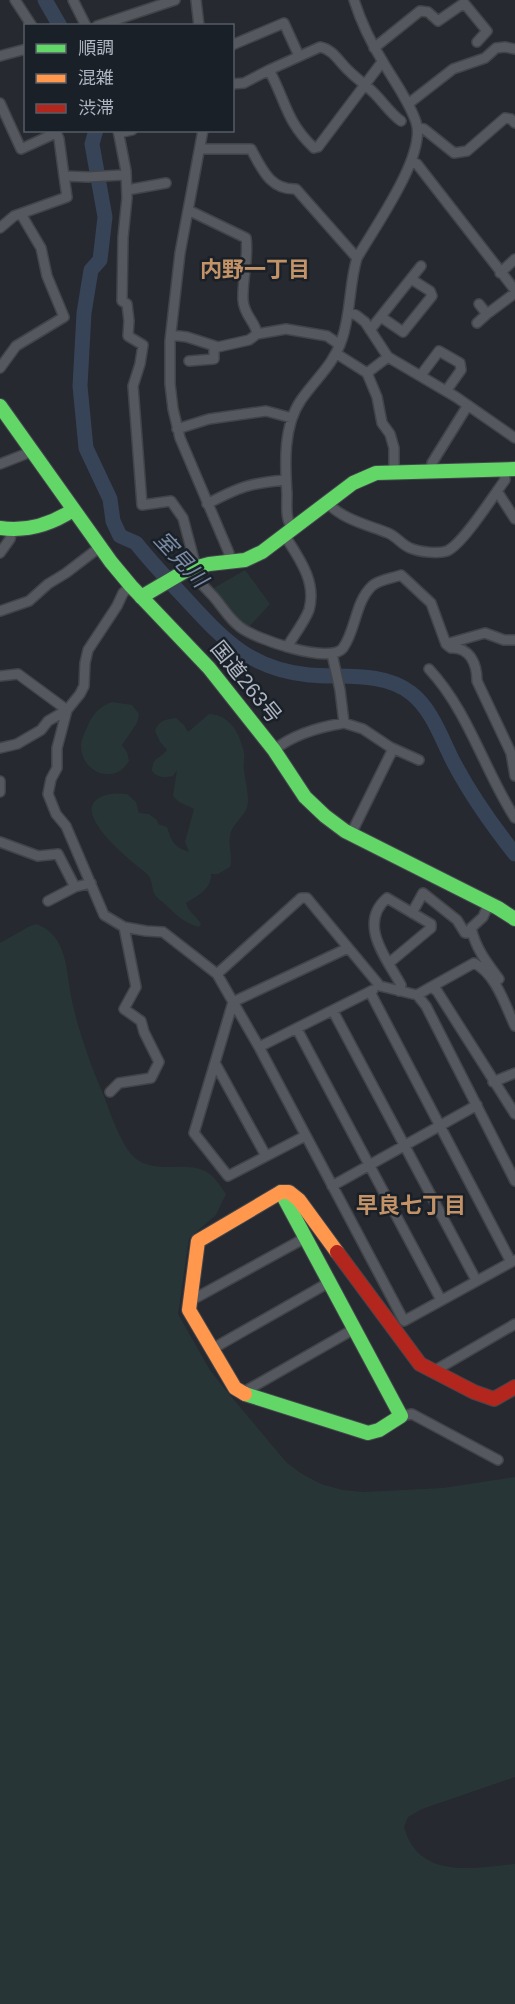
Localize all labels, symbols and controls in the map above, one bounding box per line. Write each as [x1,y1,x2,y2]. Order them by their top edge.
legend [24,24,234,132]
text: 順調 [78,38,114,58]
text: 混雑 [78,68,114,88]
text: 渋滞 [78,98,114,118]
district label: 内野一丁目 [200,257,310,282]
water label: 室見川 [149,527,214,593]
street label: 国道263号 [207,636,286,727]
district label: 早良七丁目 [356,1193,466,1218]

